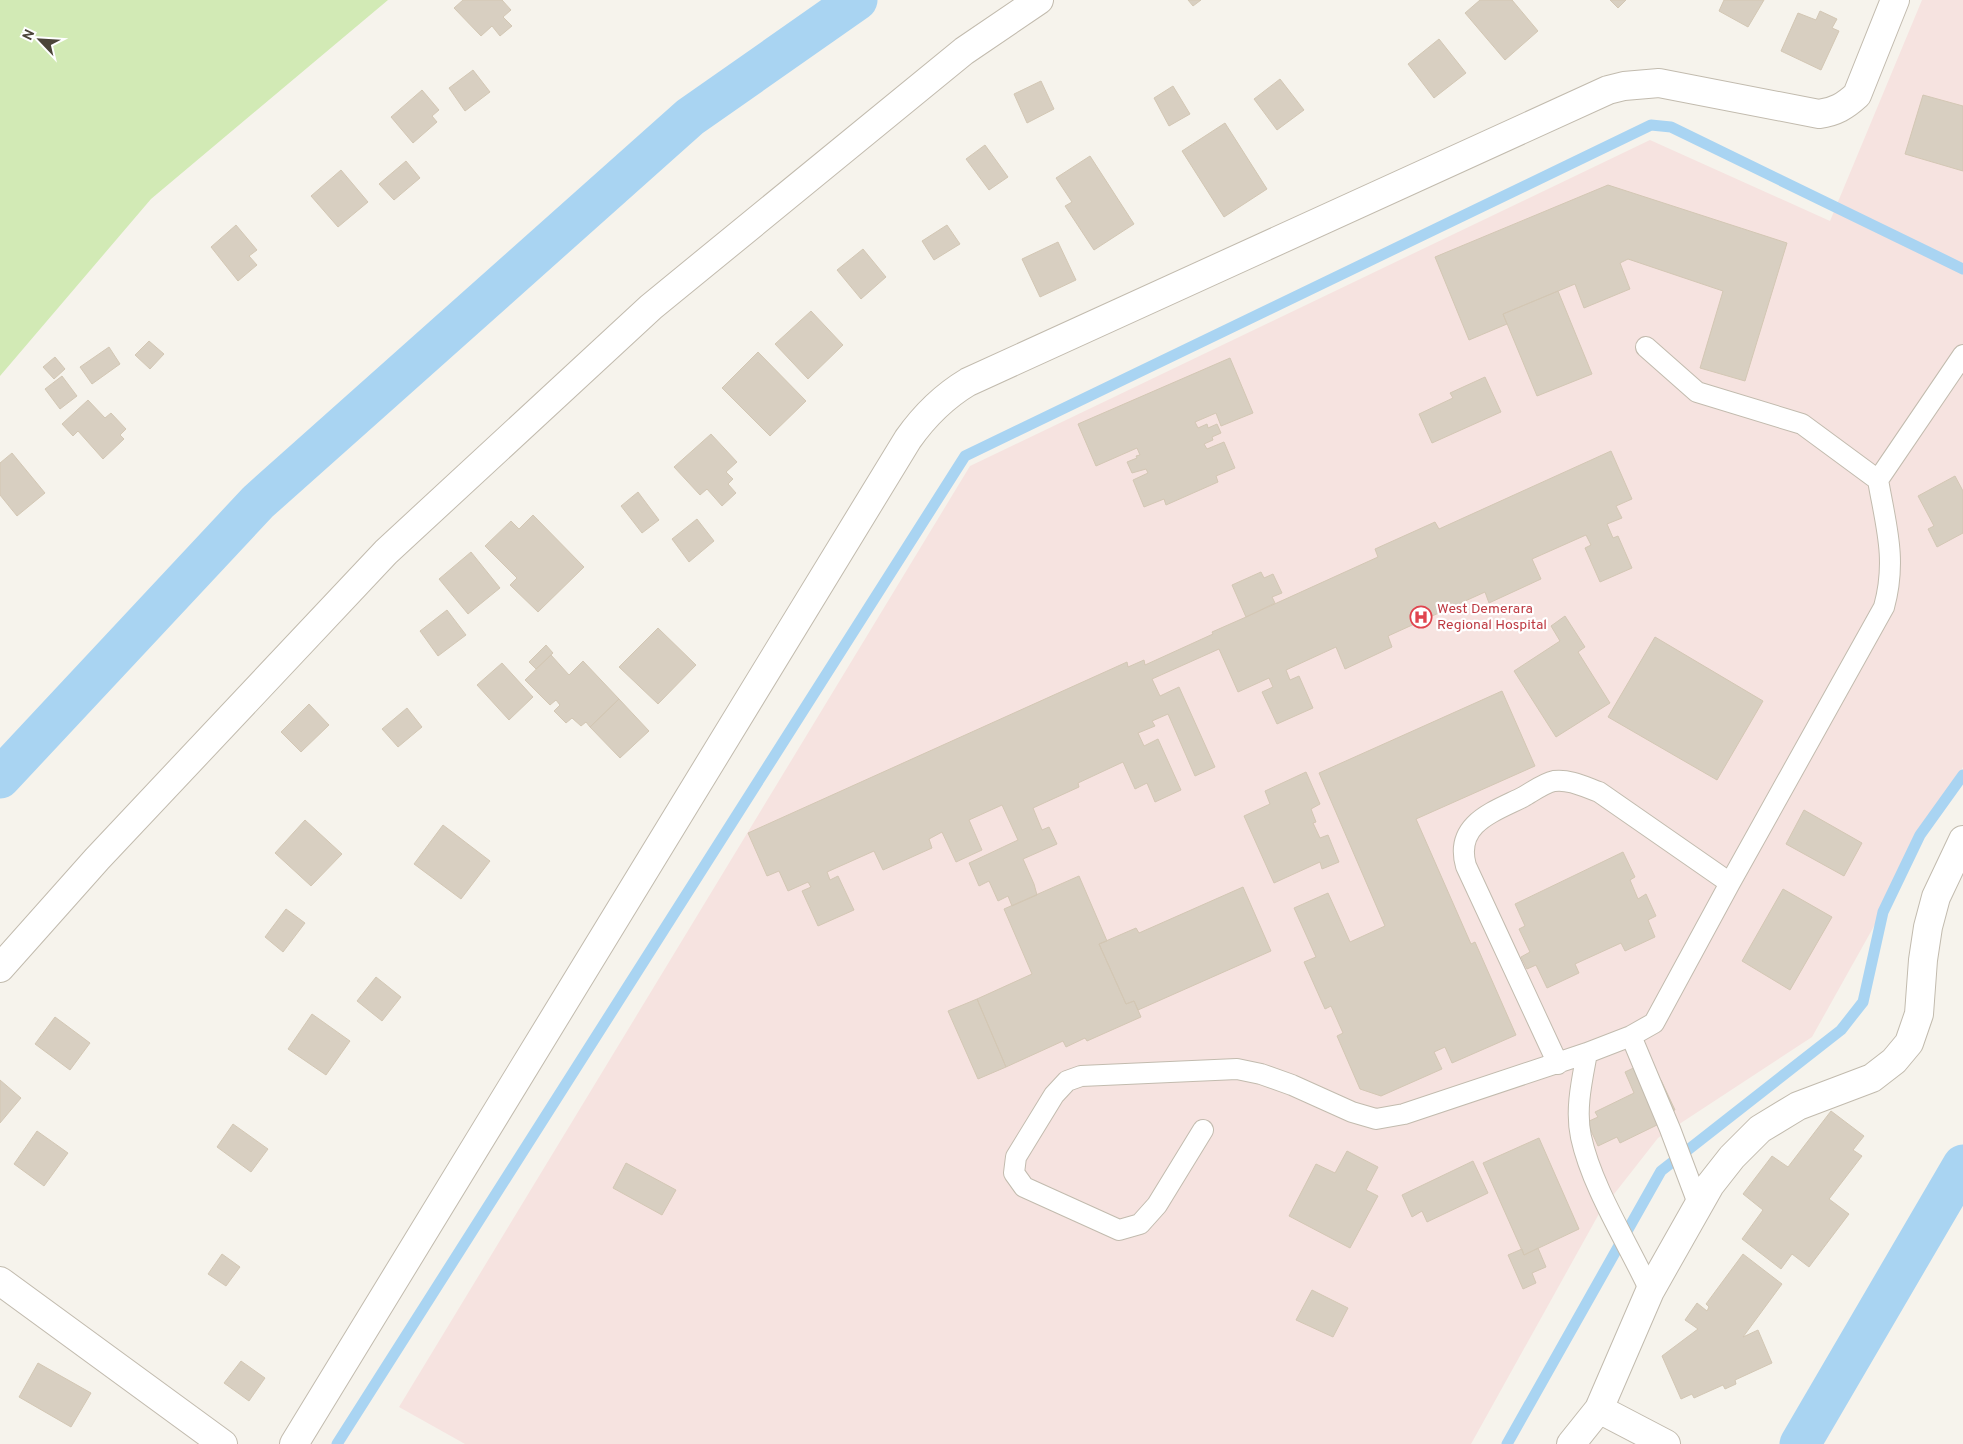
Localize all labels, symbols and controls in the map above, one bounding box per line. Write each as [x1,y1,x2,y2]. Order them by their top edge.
north arrow [15,15,65,65]
text: N [20,27,39,43]
place label: West Demerara Regional Hospital [1437,601,1547,634]
hospital icon: West Demerara Regional Hospital [1409,605,1433,629]

